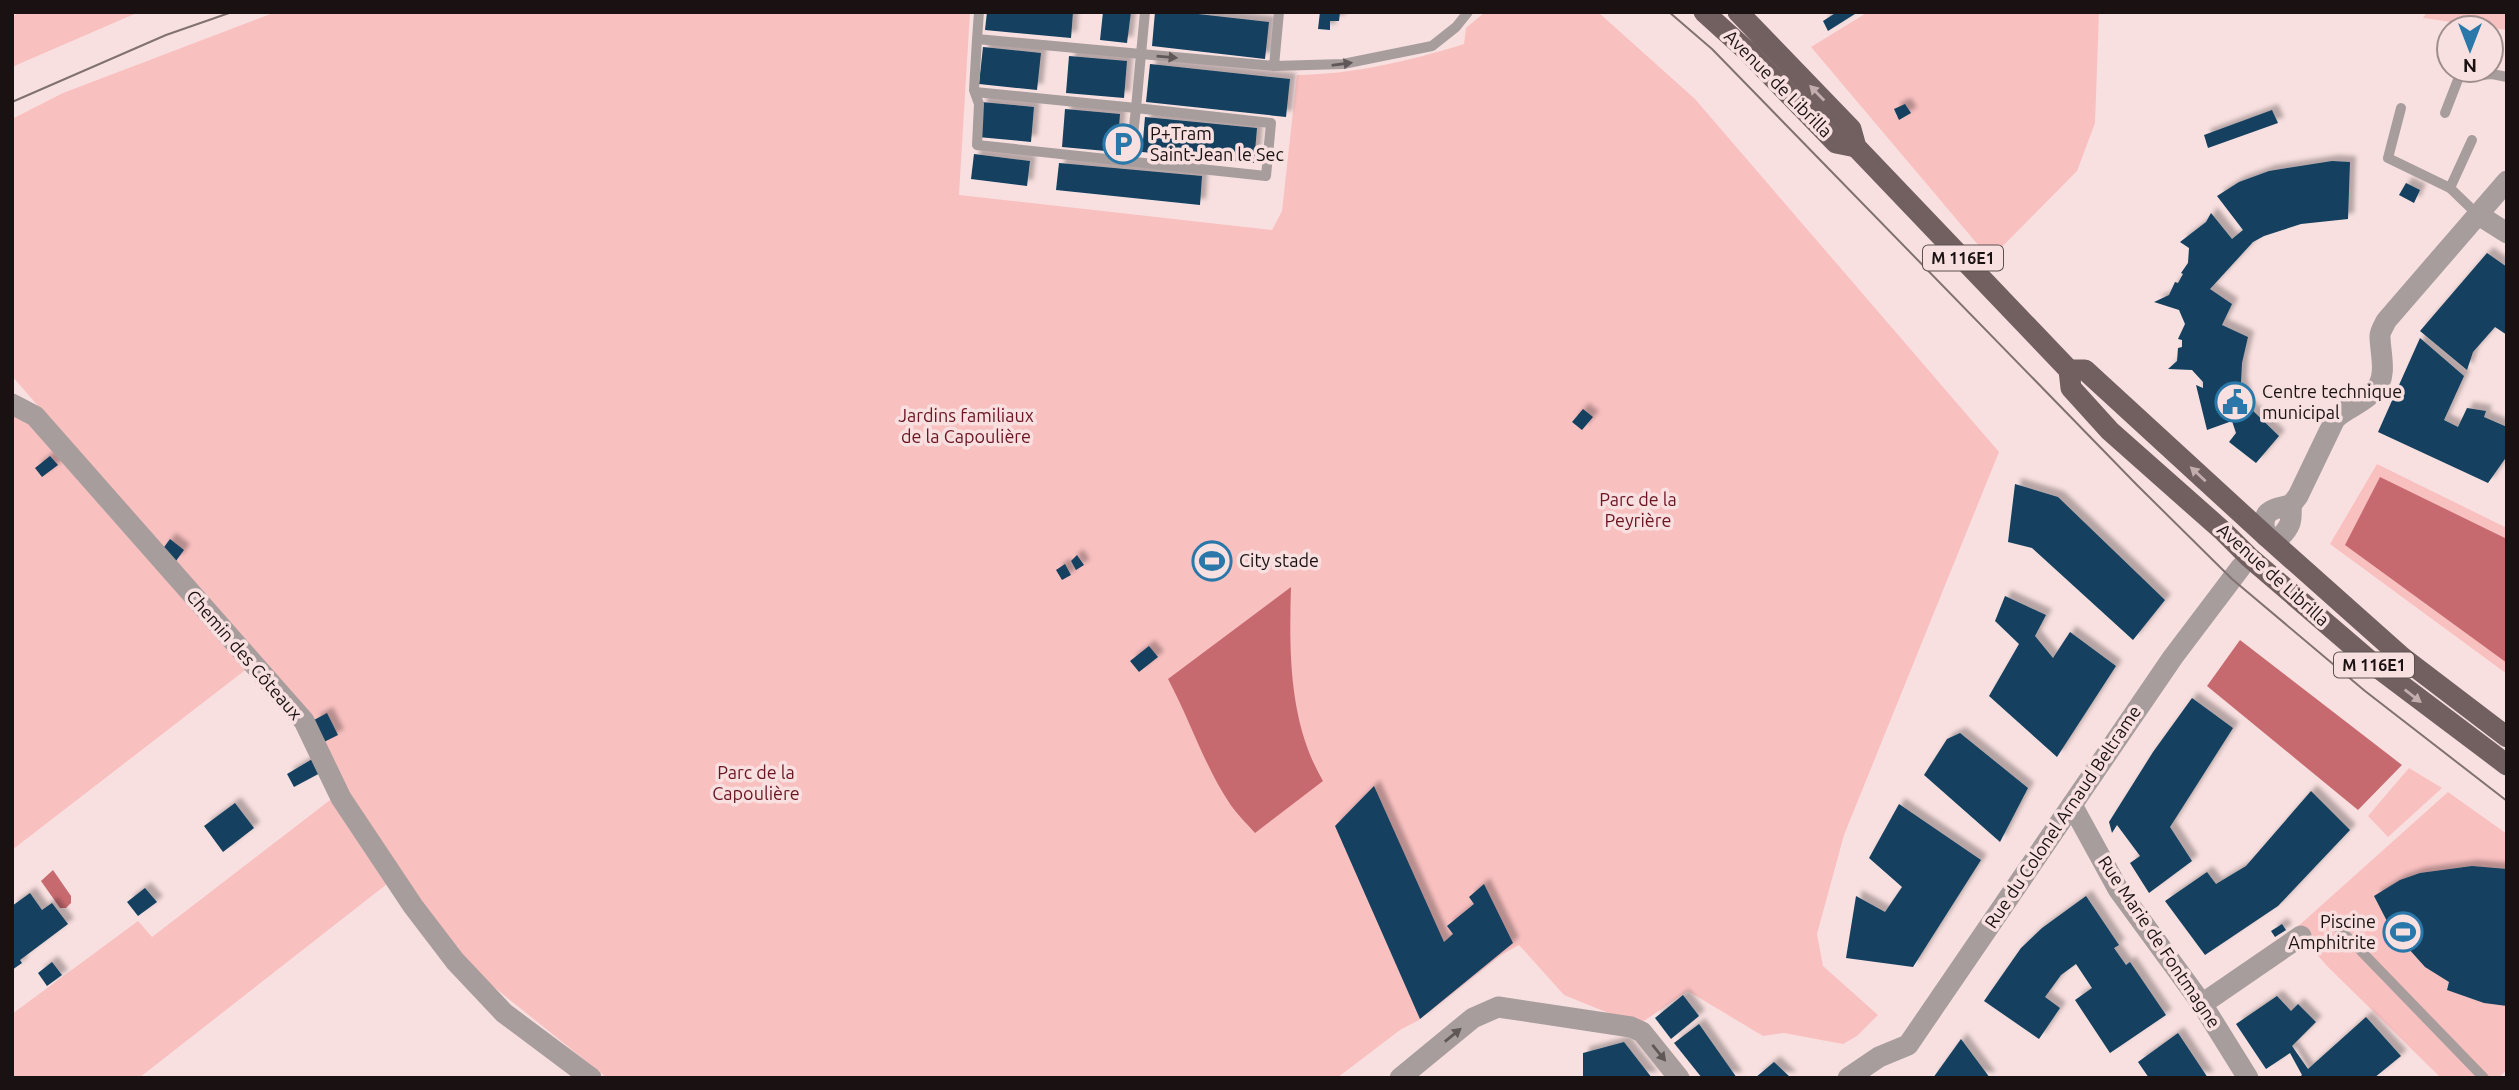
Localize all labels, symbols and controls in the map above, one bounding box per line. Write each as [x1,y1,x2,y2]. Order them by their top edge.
north arrow [2435,14,2505,84]
street label: Avenue de Librilla [1721,26,1836,141]
one-way arrow [1156,51,1178,62]
text: N [2463,55,2477,77]
one-way arrow [1332,58,1354,69]
one-way arrow [1809,85,1825,102]
parking icon: P+Tram Saint-Jean le Sec [1102,123,1144,165]
place label: P+Tram Saint-Jean le Sec [1150,123,1284,164]
road number: M 116E1 [1923,246,2003,270]
public building icon: Centre technique municipal [2214,381,2256,423]
place label: Centre technique municipal [2262,381,2402,422]
park label: Jardins familiaux de la Capoulière [898,405,1034,446]
one-way arrow [2190,466,2207,482]
park label: Parc de la Peyrière [1599,489,1677,530]
street label: Avenue de Librilla [2214,519,2334,630]
sports icon: City stade [1191,540,1233,582]
place label: City stade [1239,550,1319,570]
street label: Chemin des Côteaux [183,585,306,723]
road number: M 116E1 [2334,652,2414,678]
one-way arrow [2405,688,2422,703]
street label: Rue du Colonel Arnaud Beltrame [1980,701,2144,931]
park label: Parc de la Capoulière [712,762,800,803]
street label: Rue Marie de Fontmagne [2095,852,2225,1031]
place label: Piscine Amphitrite [2288,911,2376,952]
sports icon: Piscine Amphitrite [2382,911,2424,953]
one-way arrow [1444,1027,1462,1042]
one-way arrow [1651,1045,1666,1062]

